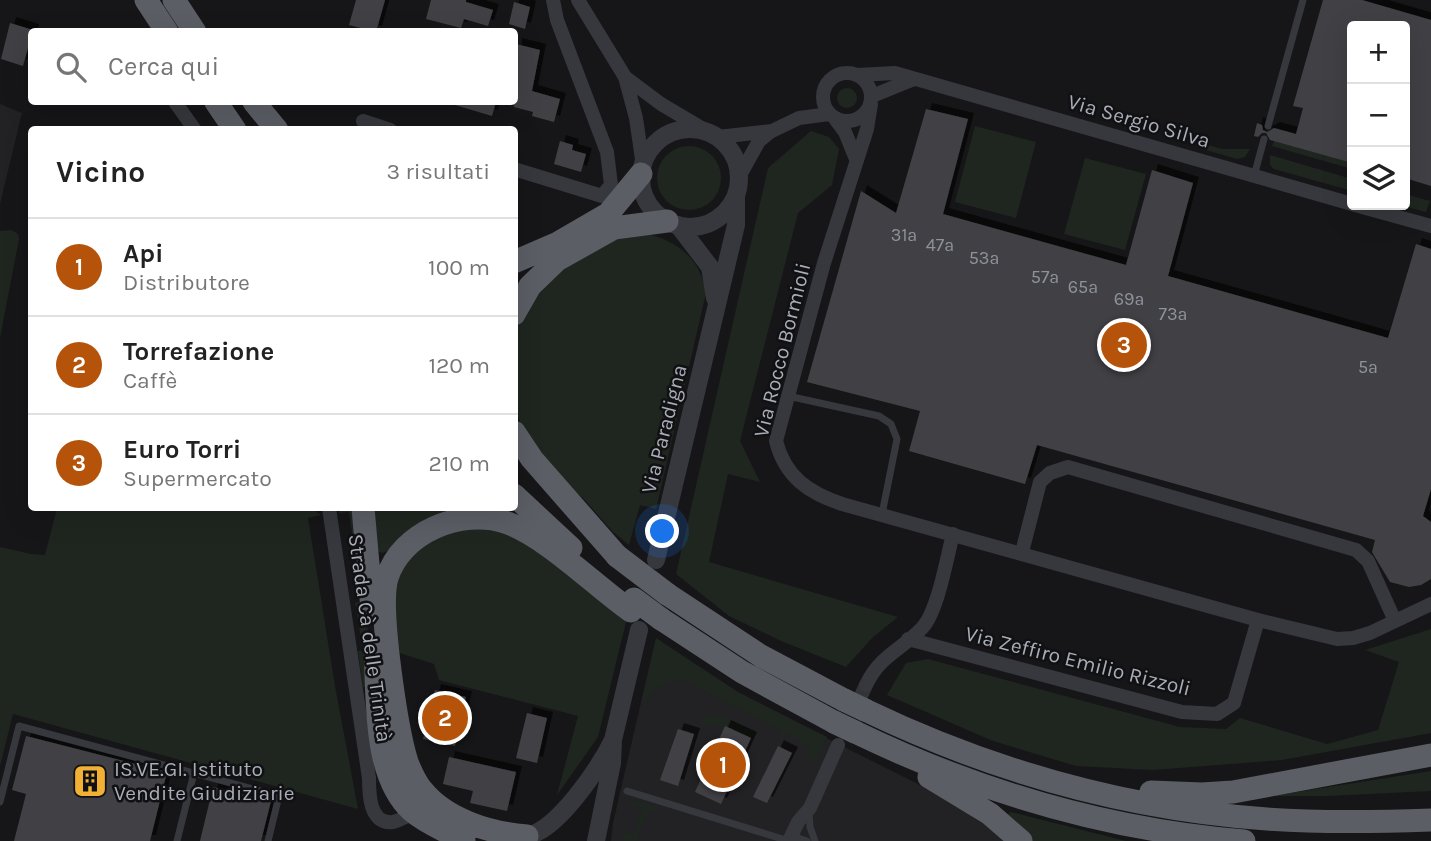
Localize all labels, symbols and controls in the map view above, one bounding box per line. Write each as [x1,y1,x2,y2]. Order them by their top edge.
map controls [1347,21,1410,210]
button: + [1347,21,1410,84]
search box [28,28,518,105]
icon: search [52,48,90,86]
text: Cerca qui [108,51,219,82]
button: − [1347,84,1410,147]
street label: Via Sergio Silva [1065,89,1213,153]
button: layers [1347,147,1410,210]
text: Vicino [56,154,145,190]
text: 3 risultati [387,158,490,185]
house number: 31a [891,224,917,246]
house number: 47a [926,234,954,256]
text: Api [123,238,164,269]
house number: 53a [969,247,999,269]
text: 1 [75,254,83,281]
text: 100 m [428,254,490,281]
street label: Via Rocco Bormioli [749,260,815,440]
house number: 57a [1031,266,1059,288]
text: Distributore [123,269,250,296]
house number: 65a [1068,276,1098,298]
house number: 69a [1114,288,1144,310]
house number: 73a [1159,303,1188,325]
pin: 3 [1101,319,1147,371]
text: Torrefazione [123,336,274,367]
text: 2 [72,352,86,379]
text: 120 m [428,352,490,379]
house number: 5a [1358,356,1378,378]
street label: Via Paradigna [636,362,692,496]
text: Caffè [123,367,177,394]
text: Euro Torri [123,434,241,465]
text: 3 [72,450,86,477]
text: 210 m [428,450,490,477]
text: Supermercato [123,465,272,492]
your location [645,514,679,548]
street label: Strada Cà delle Trinità [343,532,397,744]
street label: Via Zeffiro Emilio Rizzoli [963,621,1193,701]
pin: 2 [422,692,468,744]
pin: 1 [700,739,746,791]
place label: IS.VE.GI. Istituto Vendite Giudiziarie [114,757,295,805]
building icon: IS.VE.GI. Istituto Vendite Giudiziarie [71,762,109,800]

